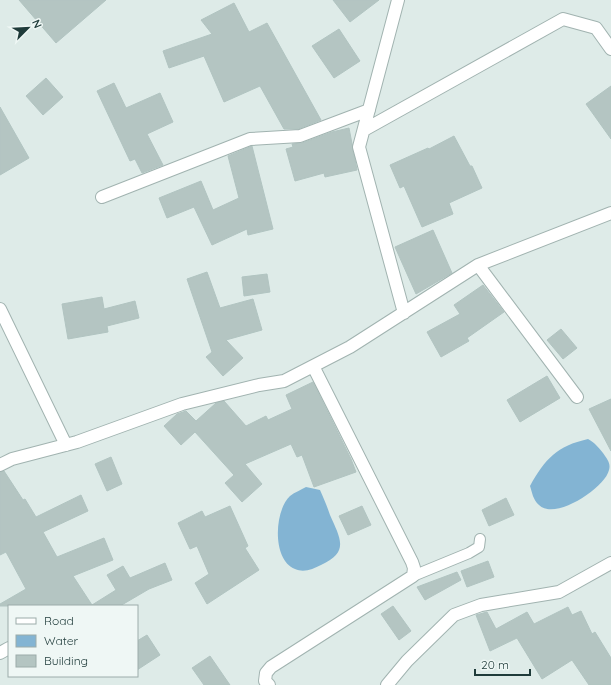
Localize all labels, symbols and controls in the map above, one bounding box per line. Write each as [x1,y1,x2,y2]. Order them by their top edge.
north arrow [8,8,48,48]
text: N [29,17,45,30]
legend [8,605,138,677]
text: Road [44,613,74,628]
text: Water [44,633,79,648]
scale bar [475,651,530,677]
text: Building [44,653,88,668]
text: 20 m [481,657,509,672]

